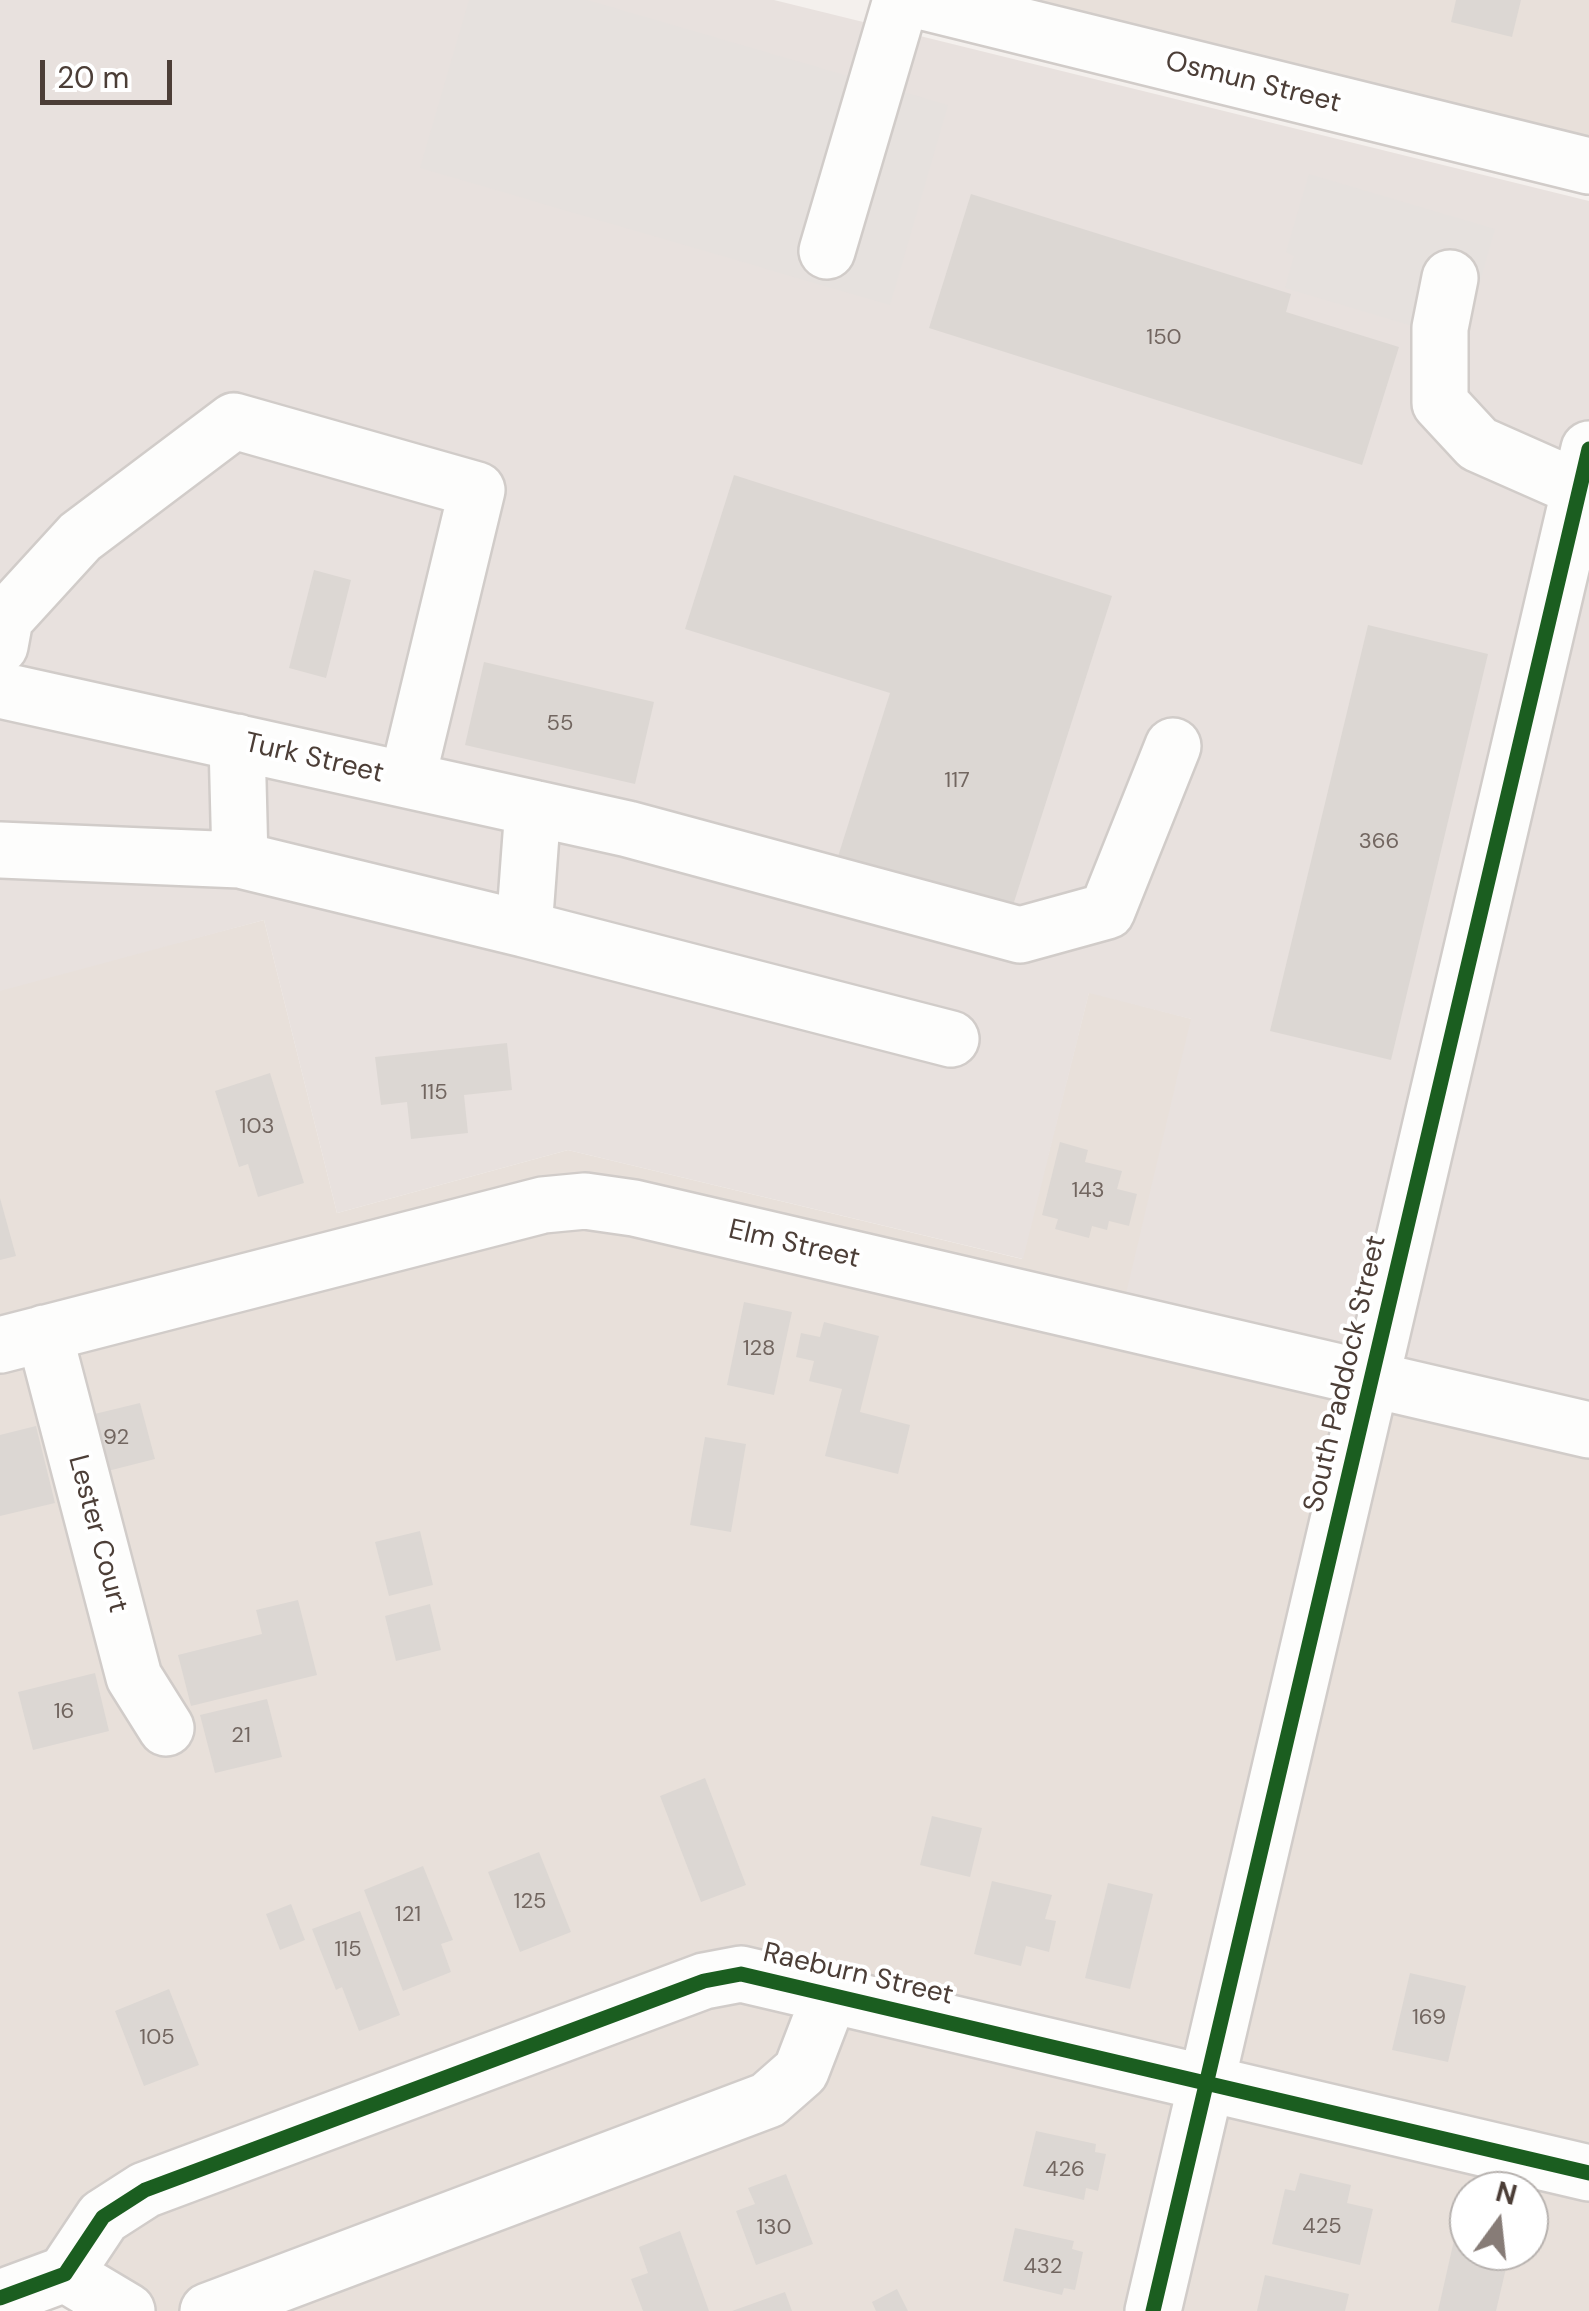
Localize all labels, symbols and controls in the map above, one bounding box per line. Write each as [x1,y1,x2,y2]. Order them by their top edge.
scale bar [45,40,178,102]
street label: Osmun Street [1162,45,1344,121]
text: 20 m [57,58,129,97]
house number: 150 [1146,325,1182,351]
house number: 55 [547,711,573,737]
street label: Turk Street [241,727,387,791]
house number: 117 [944,768,970,794]
house number: 366 [1359,829,1399,855]
house number: 115 [420,1080,448,1106]
house number: 103 [240,1114,274,1140]
house number: 143 [1071,1178,1105,1204]
street label: Elm Street [725,1214,863,1276]
street label: South Paddock Street [1298,1232,1394,1516]
house number: 128 [743,1336,775,1362]
house number: 92 [103,1425,129,1451]
street label: Lester Court [60,1451,134,1617]
house number: 16 [54,1699,74,1725]
house number: 21 [231,1723,251,1749]
house number: 125 [514,1889,546,1915]
house number: 121 [395,1902,421,1928]
house number: 115 [334,1937,362,1963]
street label: Raeburn Street [760,1937,956,2013]
house number: 169 [1412,2005,1446,2031]
house number: 105 [139,2025,175,2051]
house number: 426 [1045,2157,1085,2183]
north arrow [1449,2171,1549,2271]
text: N [1492,2173,1521,2214]
house number: 425 [1302,2214,1342,2240]
house number: 130 [757,2215,791,2241]
house number: 432 [1023,2254,1063,2280]

